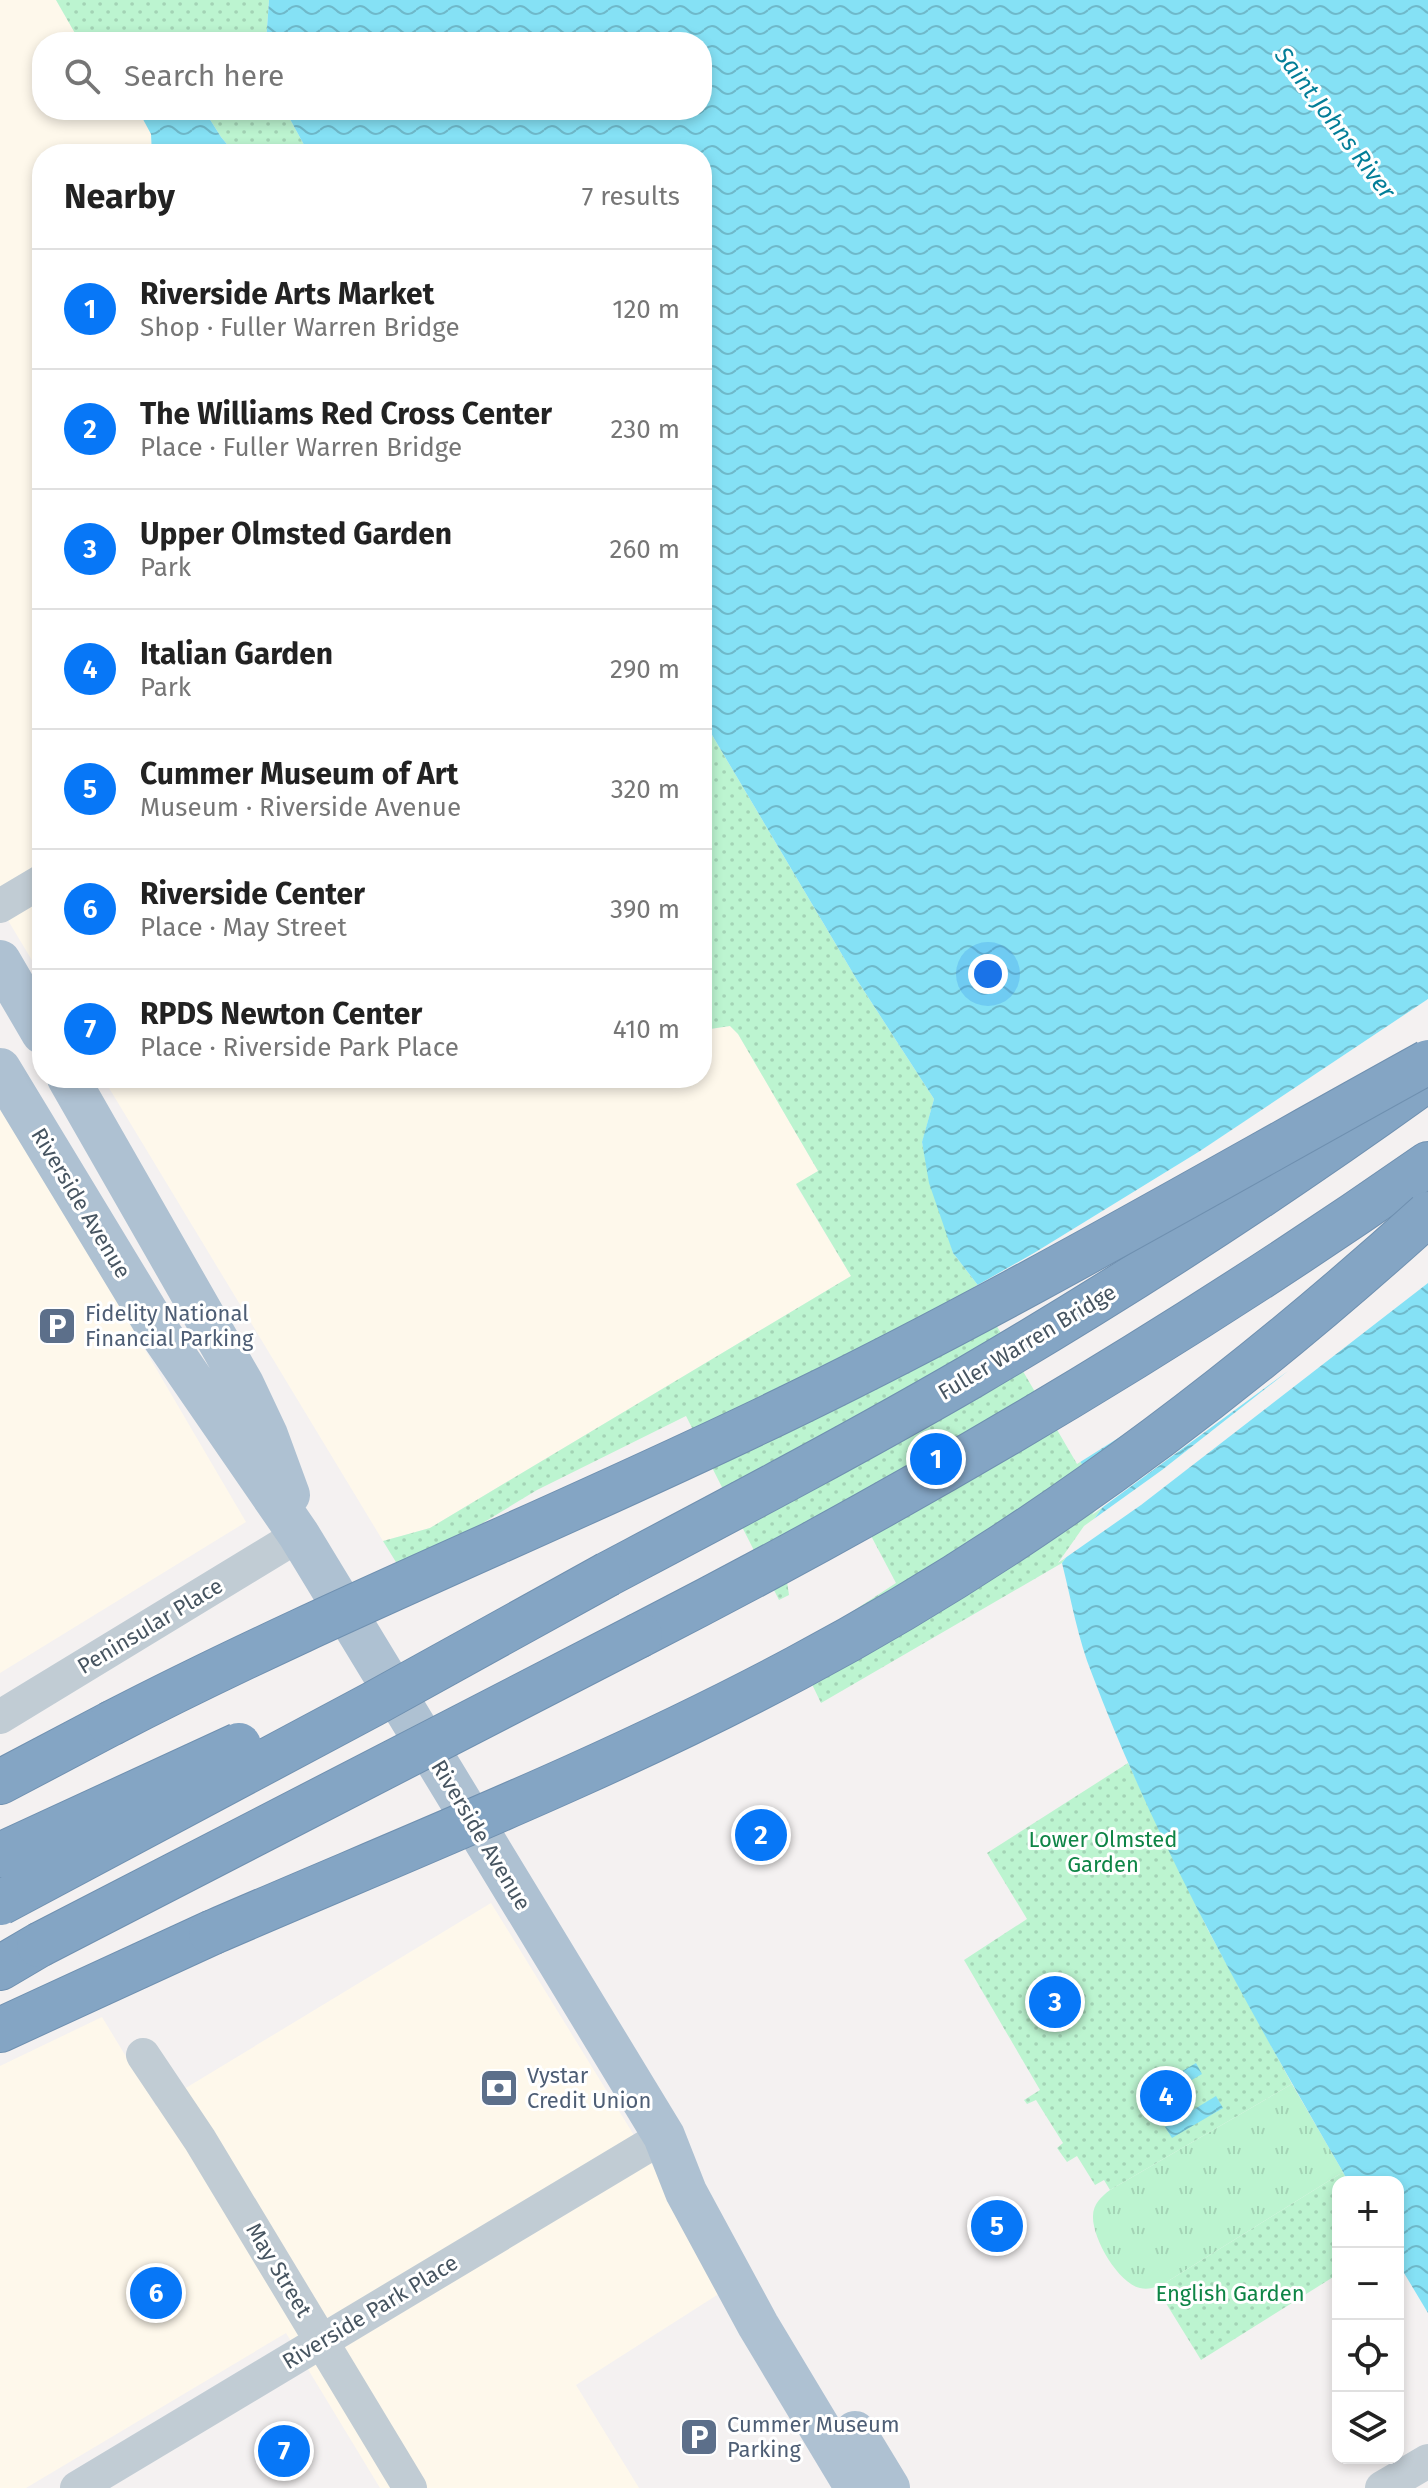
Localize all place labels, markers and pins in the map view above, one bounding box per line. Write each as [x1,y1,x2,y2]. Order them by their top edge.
place label: Fidelity National Financial Parking [85,1300,254,1352]
parking icon: Fidelity National Financial Parking [36,1305,78,1347]
pin: 1 [910,1429,962,1489]
pin: 2 [735,1805,787,1865]
pin: 3 [1029,1972,1081,2032]
place label: Vystar Credit Union [527,2062,651,2114]
pin: 4 [1140,2066,1192,2126]
bank icon: Vystar Credit Union [478,2067,520,2109]
pin: 5 [971,2196,1023,2256]
pin: 6 [130,2263,182,2323]
place label: Cummer Museum Parking [727,2411,900,2463]
parking icon: Cummer Museum Parking [678,2416,720,2458]
pin: 7 [258,2421,310,2481]

